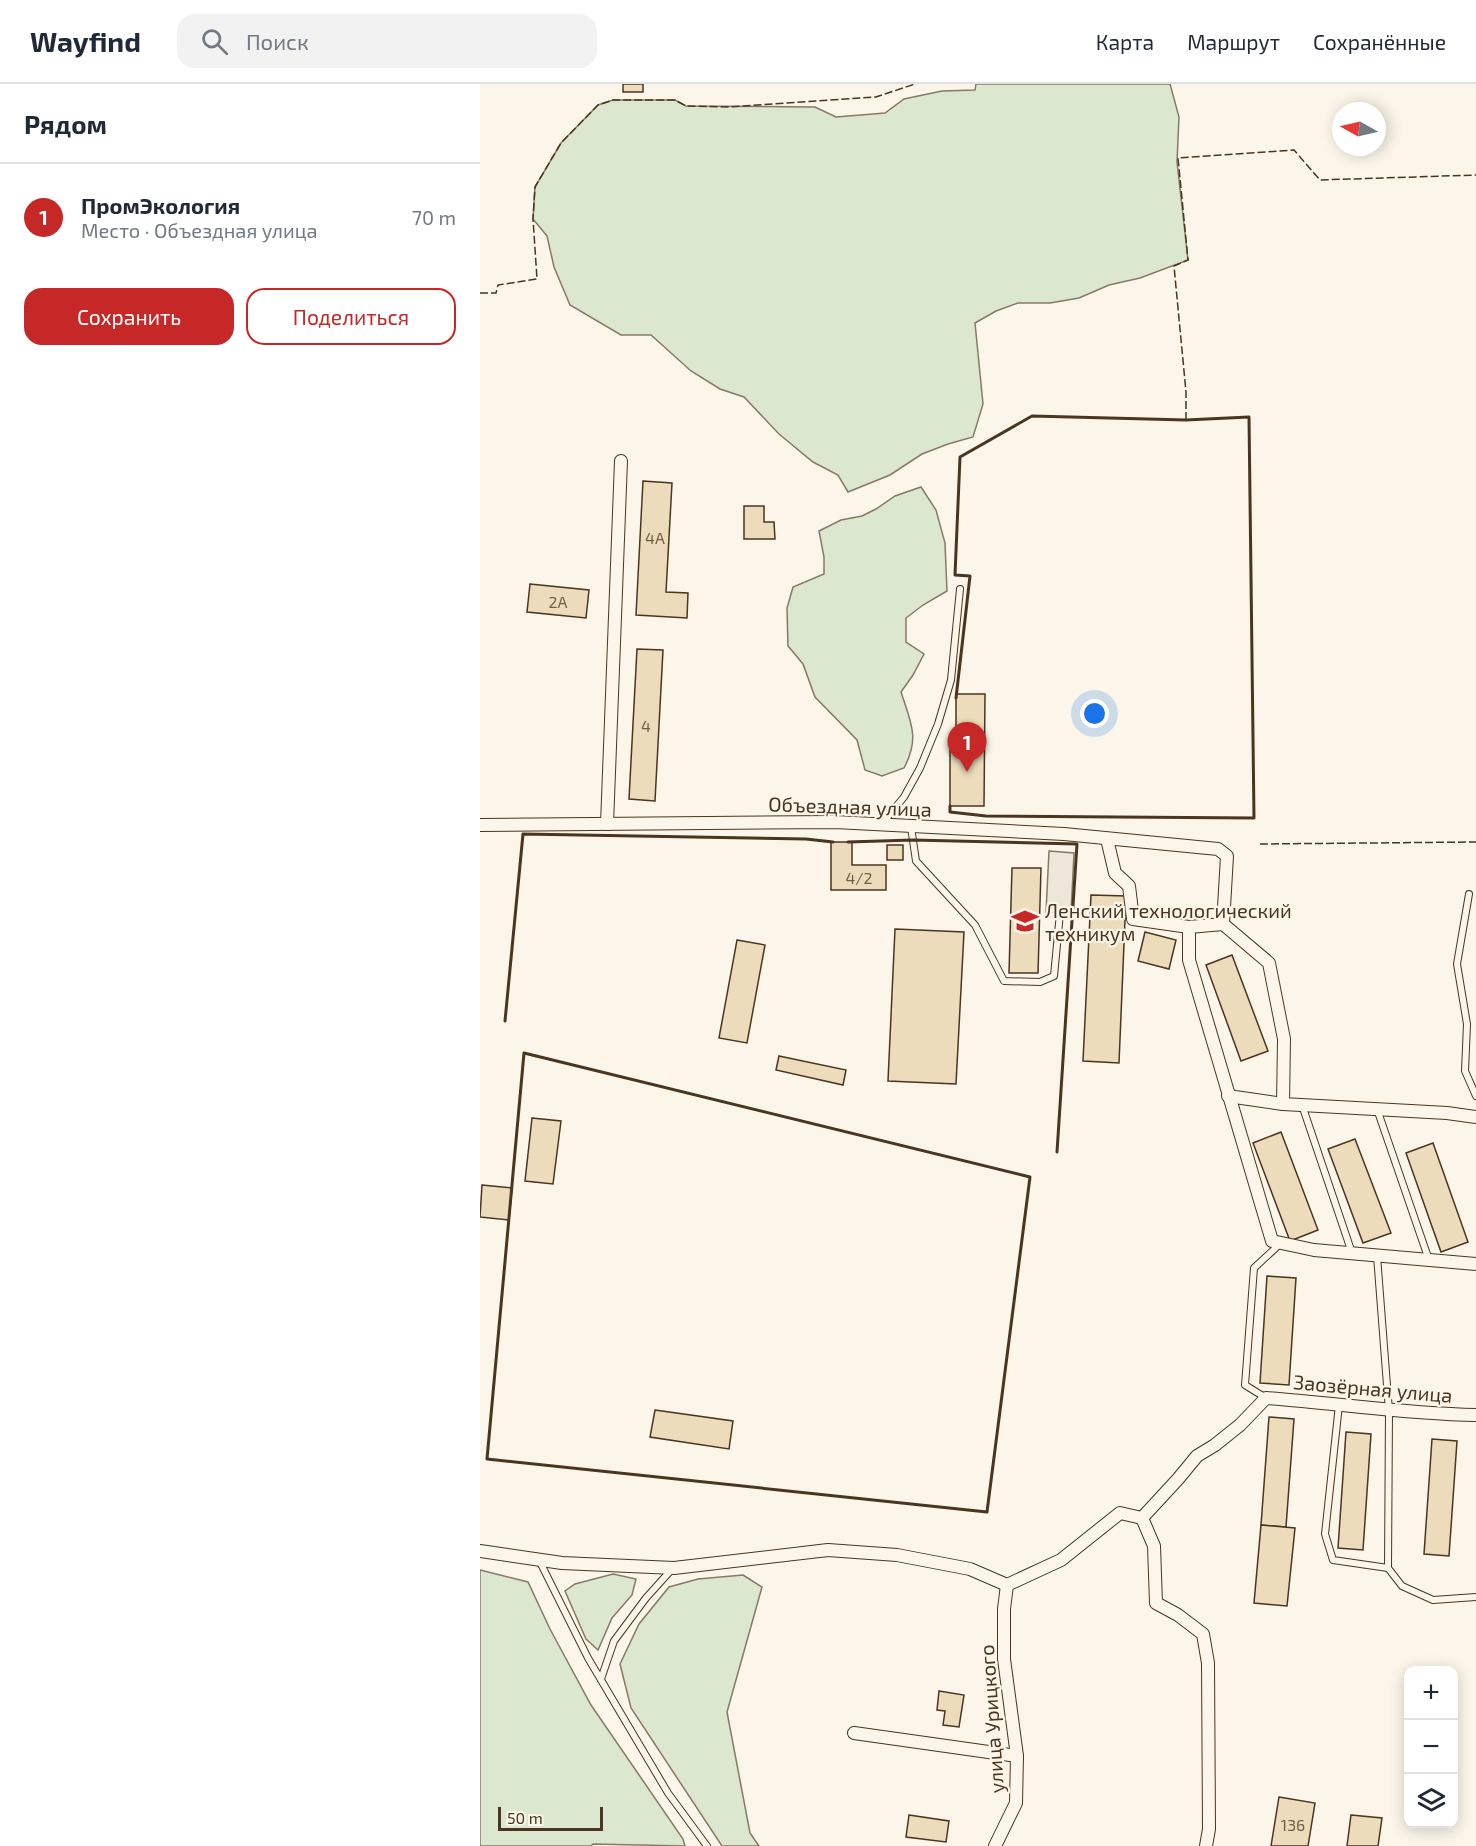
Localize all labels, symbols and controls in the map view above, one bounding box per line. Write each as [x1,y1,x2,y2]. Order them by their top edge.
search box [177,14,597,68]
text: Wayfind [30,24,141,58]
icon: search [198,25,231,58]
text: Поиск [246,28,309,54]
text: Карта [1096,29,1154,54]
text: Маршрут [1187,29,1280,54]
text: Сохранённые [1313,29,1446,54]
north arrow [1332,102,1386,156]
text: Рядом [24,108,107,139]
text: ПромЭкология [81,192,240,218]
text: 1 [39,205,48,229]
text: 70 m [412,205,456,229]
text: Место · Объездная улица [81,218,318,242]
button: Сохранить [24,288,234,345]
button: Поделиться [246,288,456,345]
house number: 4А [645,528,665,547]
house number: 2А [549,592,568,611]
your location [1080,699,1109,728]
house number: 4 [641,716,651,735]
pin: 1 [948,722,986,772]
street label: Объездная улица [768,791,932,822]
house number: 4/2 [845,868,873,887]
place label: Ленский технологический техникум [1045,898,1292,946]
school or university icon: Ленский технологический техникум [1010,906,1040,936]
street label: Заозёрная улица [1292,1369,1454,1408]
street label: улица Урицкого [974,1644,1009,1794]
map controls [1404,1666,1458,1828]
button: + [1404,1666,1458,1720]
button: − [1404,1720,1458,1774]
button: layers [1404,1774,1458,1828]
scale bar [498,1804,603,1832]
text: 50 m [507,1808,543,1827]
house number: 136 [1281,1815,1305,1834]

